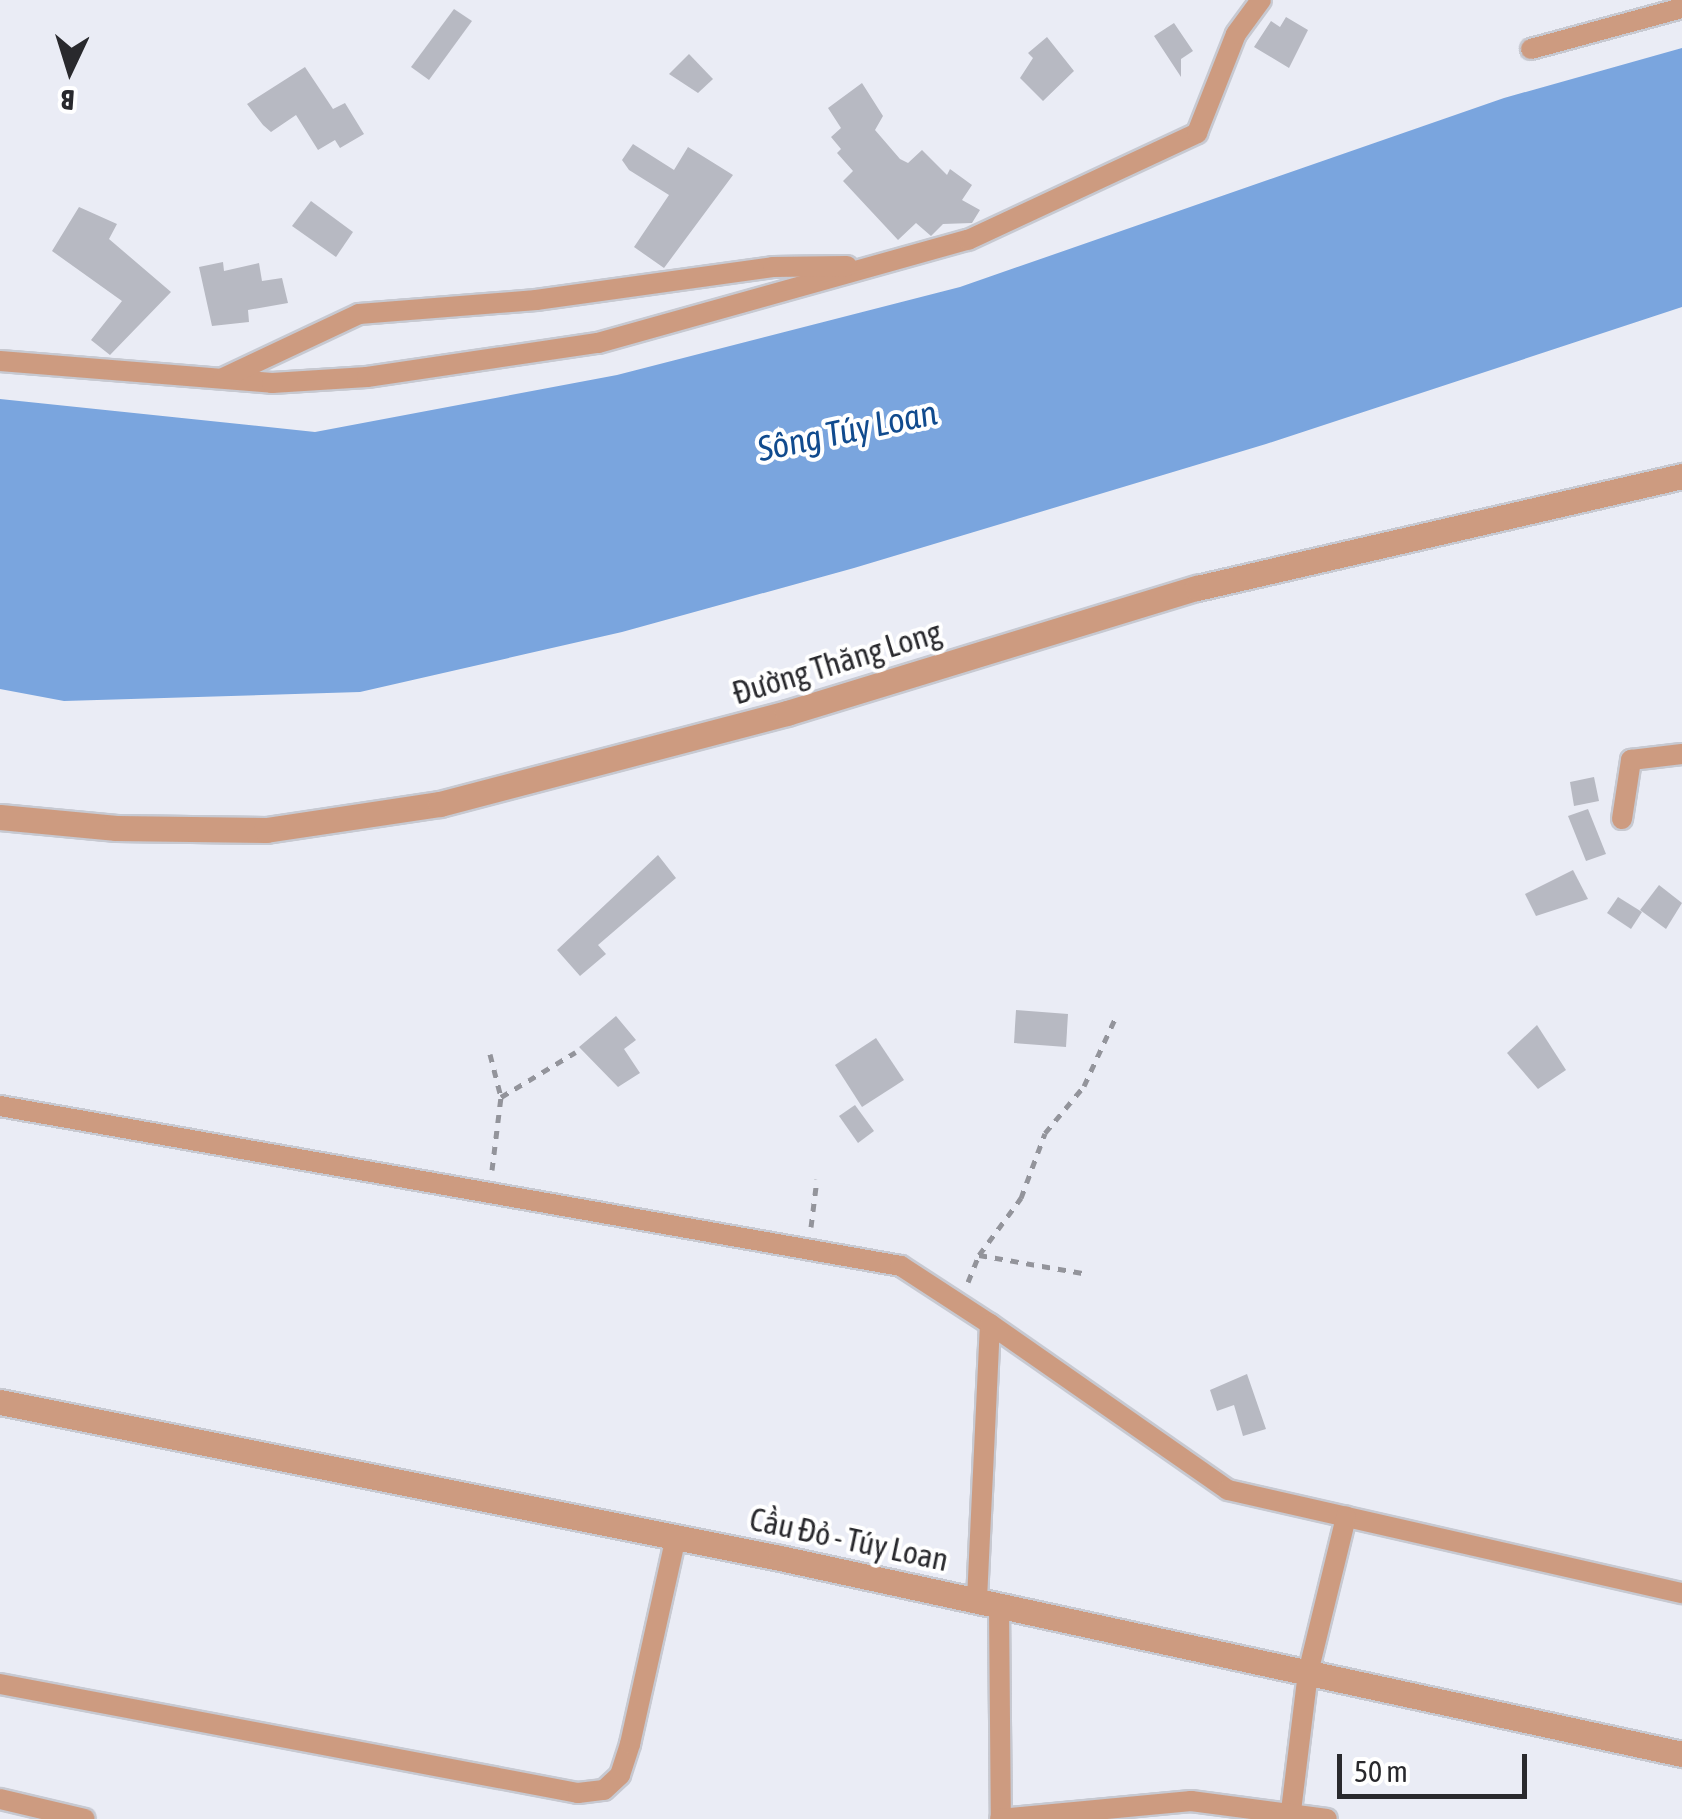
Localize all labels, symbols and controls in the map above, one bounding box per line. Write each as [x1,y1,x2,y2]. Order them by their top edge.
north arrow [20,20,120,120]
text: B [60,84,76,116]
water label: Sông Túy Loan [753,390,941,470]
street label: Đường Thăng Long [728,613,946,713]
street label: Cầu Đỏ - Túy Loan [746,1500,952,1580]
scale bar [1342,1734,1532,1796]
text: 50 m [1354,1754,1408,1788]

